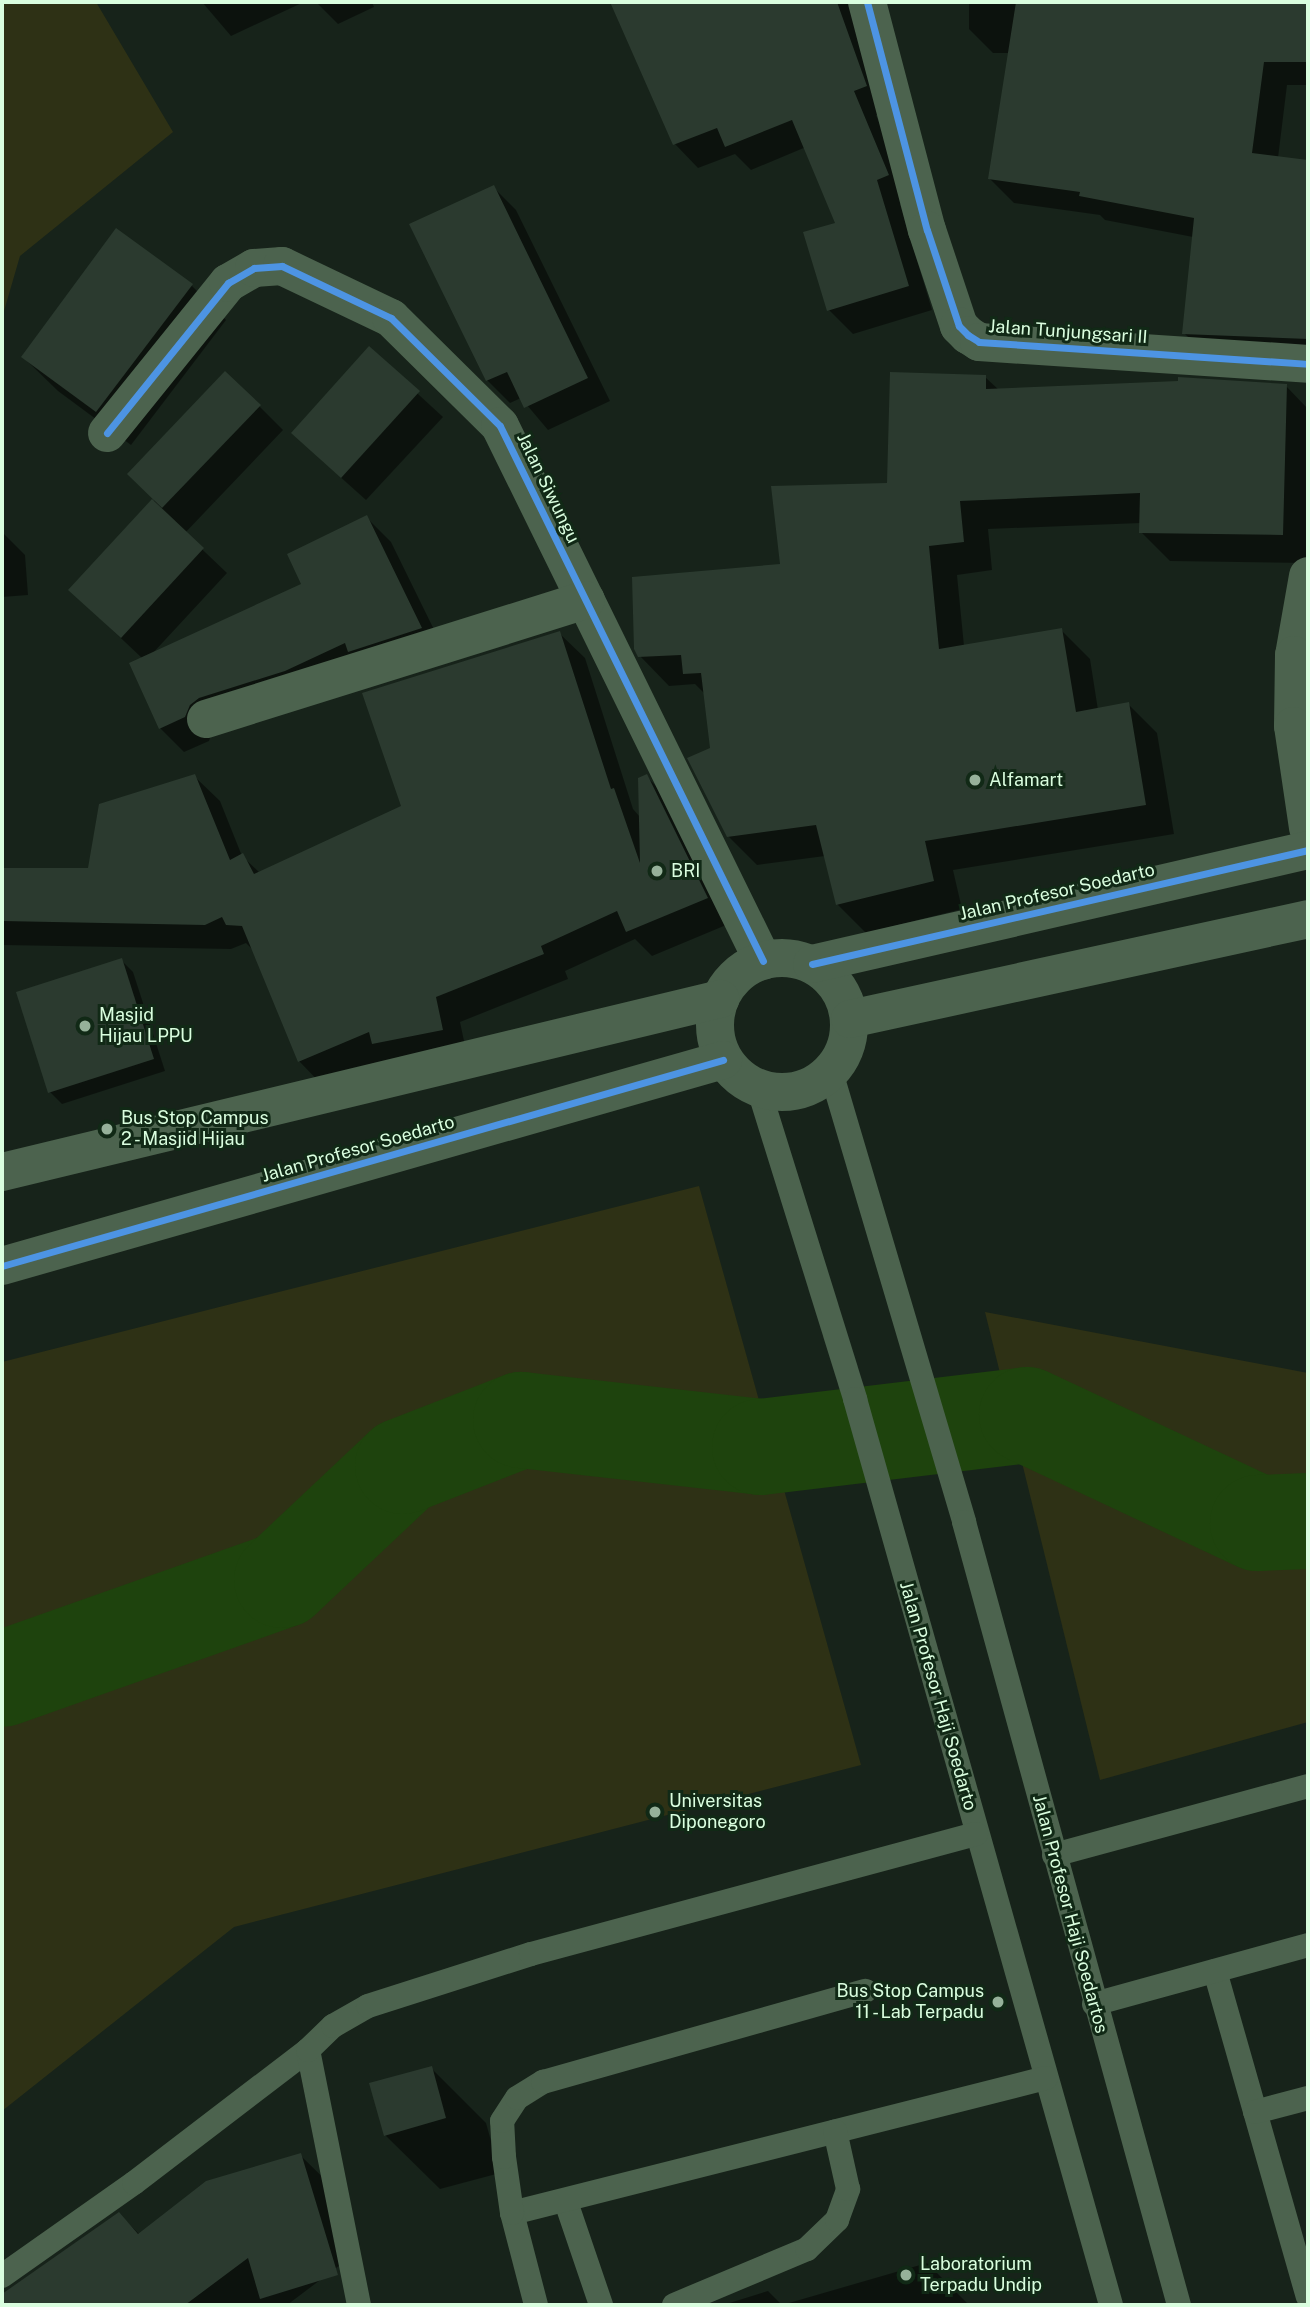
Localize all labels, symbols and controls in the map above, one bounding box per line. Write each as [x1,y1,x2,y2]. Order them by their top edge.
street label: Jalan Tunjungsari II [988,316,1148,348]
street label: Jalan Siwungu [512,429,584,547]
place label: Alfamart [989,769,1063,791]
marker: Alfamart [967,772,983,788]
street label: Jalan Profesor Soedarto [957,859,1157,925]
place label: BRI [671,860,700,882]
marker: BRI [649,863,665,879]
place label: Masjid Hijau LPPU [99,1005,193,1048]
marker: Masjid Hijau LPPU [77,1018,93,1034]
place label: Bus Stop Campus 2 - Masjid Hijau [121,1108,269,1150]
street label: Jalan Profesor Soedarto [259,1111,457,1187]
marker: Bus Stop Campus 2 - Masjid Hijau [99,1121,115,1137]
street label: Jalan Profesor Haji Soedarto [895,1579,981,1813]
place label: Universitas Diponegoro [669,1791,766,1834]
street label: Jalan Profesor Haji Soedartos [1028,1792,1112,2036]
marker: Universitas Diponegoro [647,1804,663,1820]
place label: Bus Stop Campus 11 - Lab Terpadu [836,1981,984,2024]
marker: Bus Stop Campus 11 - Lab Terpadu [990,1994,1006,2010]
place label: Laboratorium Terpadu Undip [920,2254,1042,2296]
marker: Laboratorium Terpadu Undip [898,2267,914,2283]

